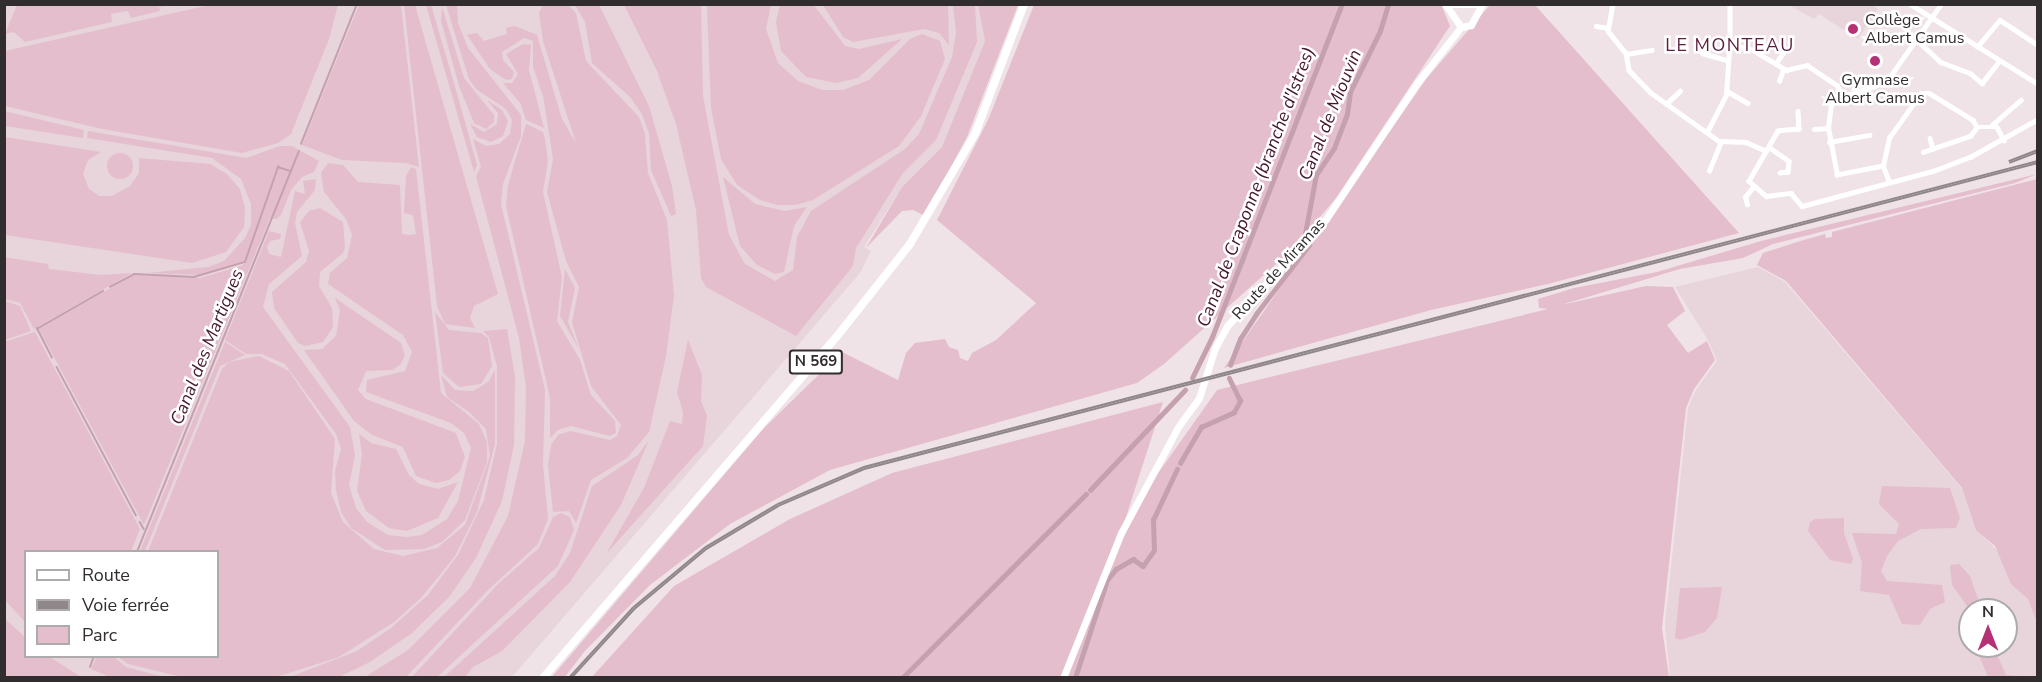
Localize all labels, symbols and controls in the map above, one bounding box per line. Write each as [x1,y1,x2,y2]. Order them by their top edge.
place label: Collège Albert Camus [1865,10,1964,48]
marker: Collège Albert Camus [1846,22,1860,36]
district label: LE MONTEAU [1665,34,1795,56]
water label: Canal de Craponne (branche d'Istres) [1192,44,1320,330]
water label: Canal de Miouvin [1294,46,1366,184]
marker: Gymnase Albert Camus [1868,54,1882,68]
place label: Gymnase Albert Camus [1825,70,1925,108]
street label: Route de Miramas [1228,214,1330,324]
water label: Canal des Martigues [166,266,248,428]
road number: N 569 [788,350,844,374]
legend [24,550,219,658]
text: Route [82,563,130,587]
text: Voie ferrée [82,593,169,617]
north arrow [1958,598,2018,658]
text: N [1982,601,1994,623]
text: Parc [82,623,117,647]

